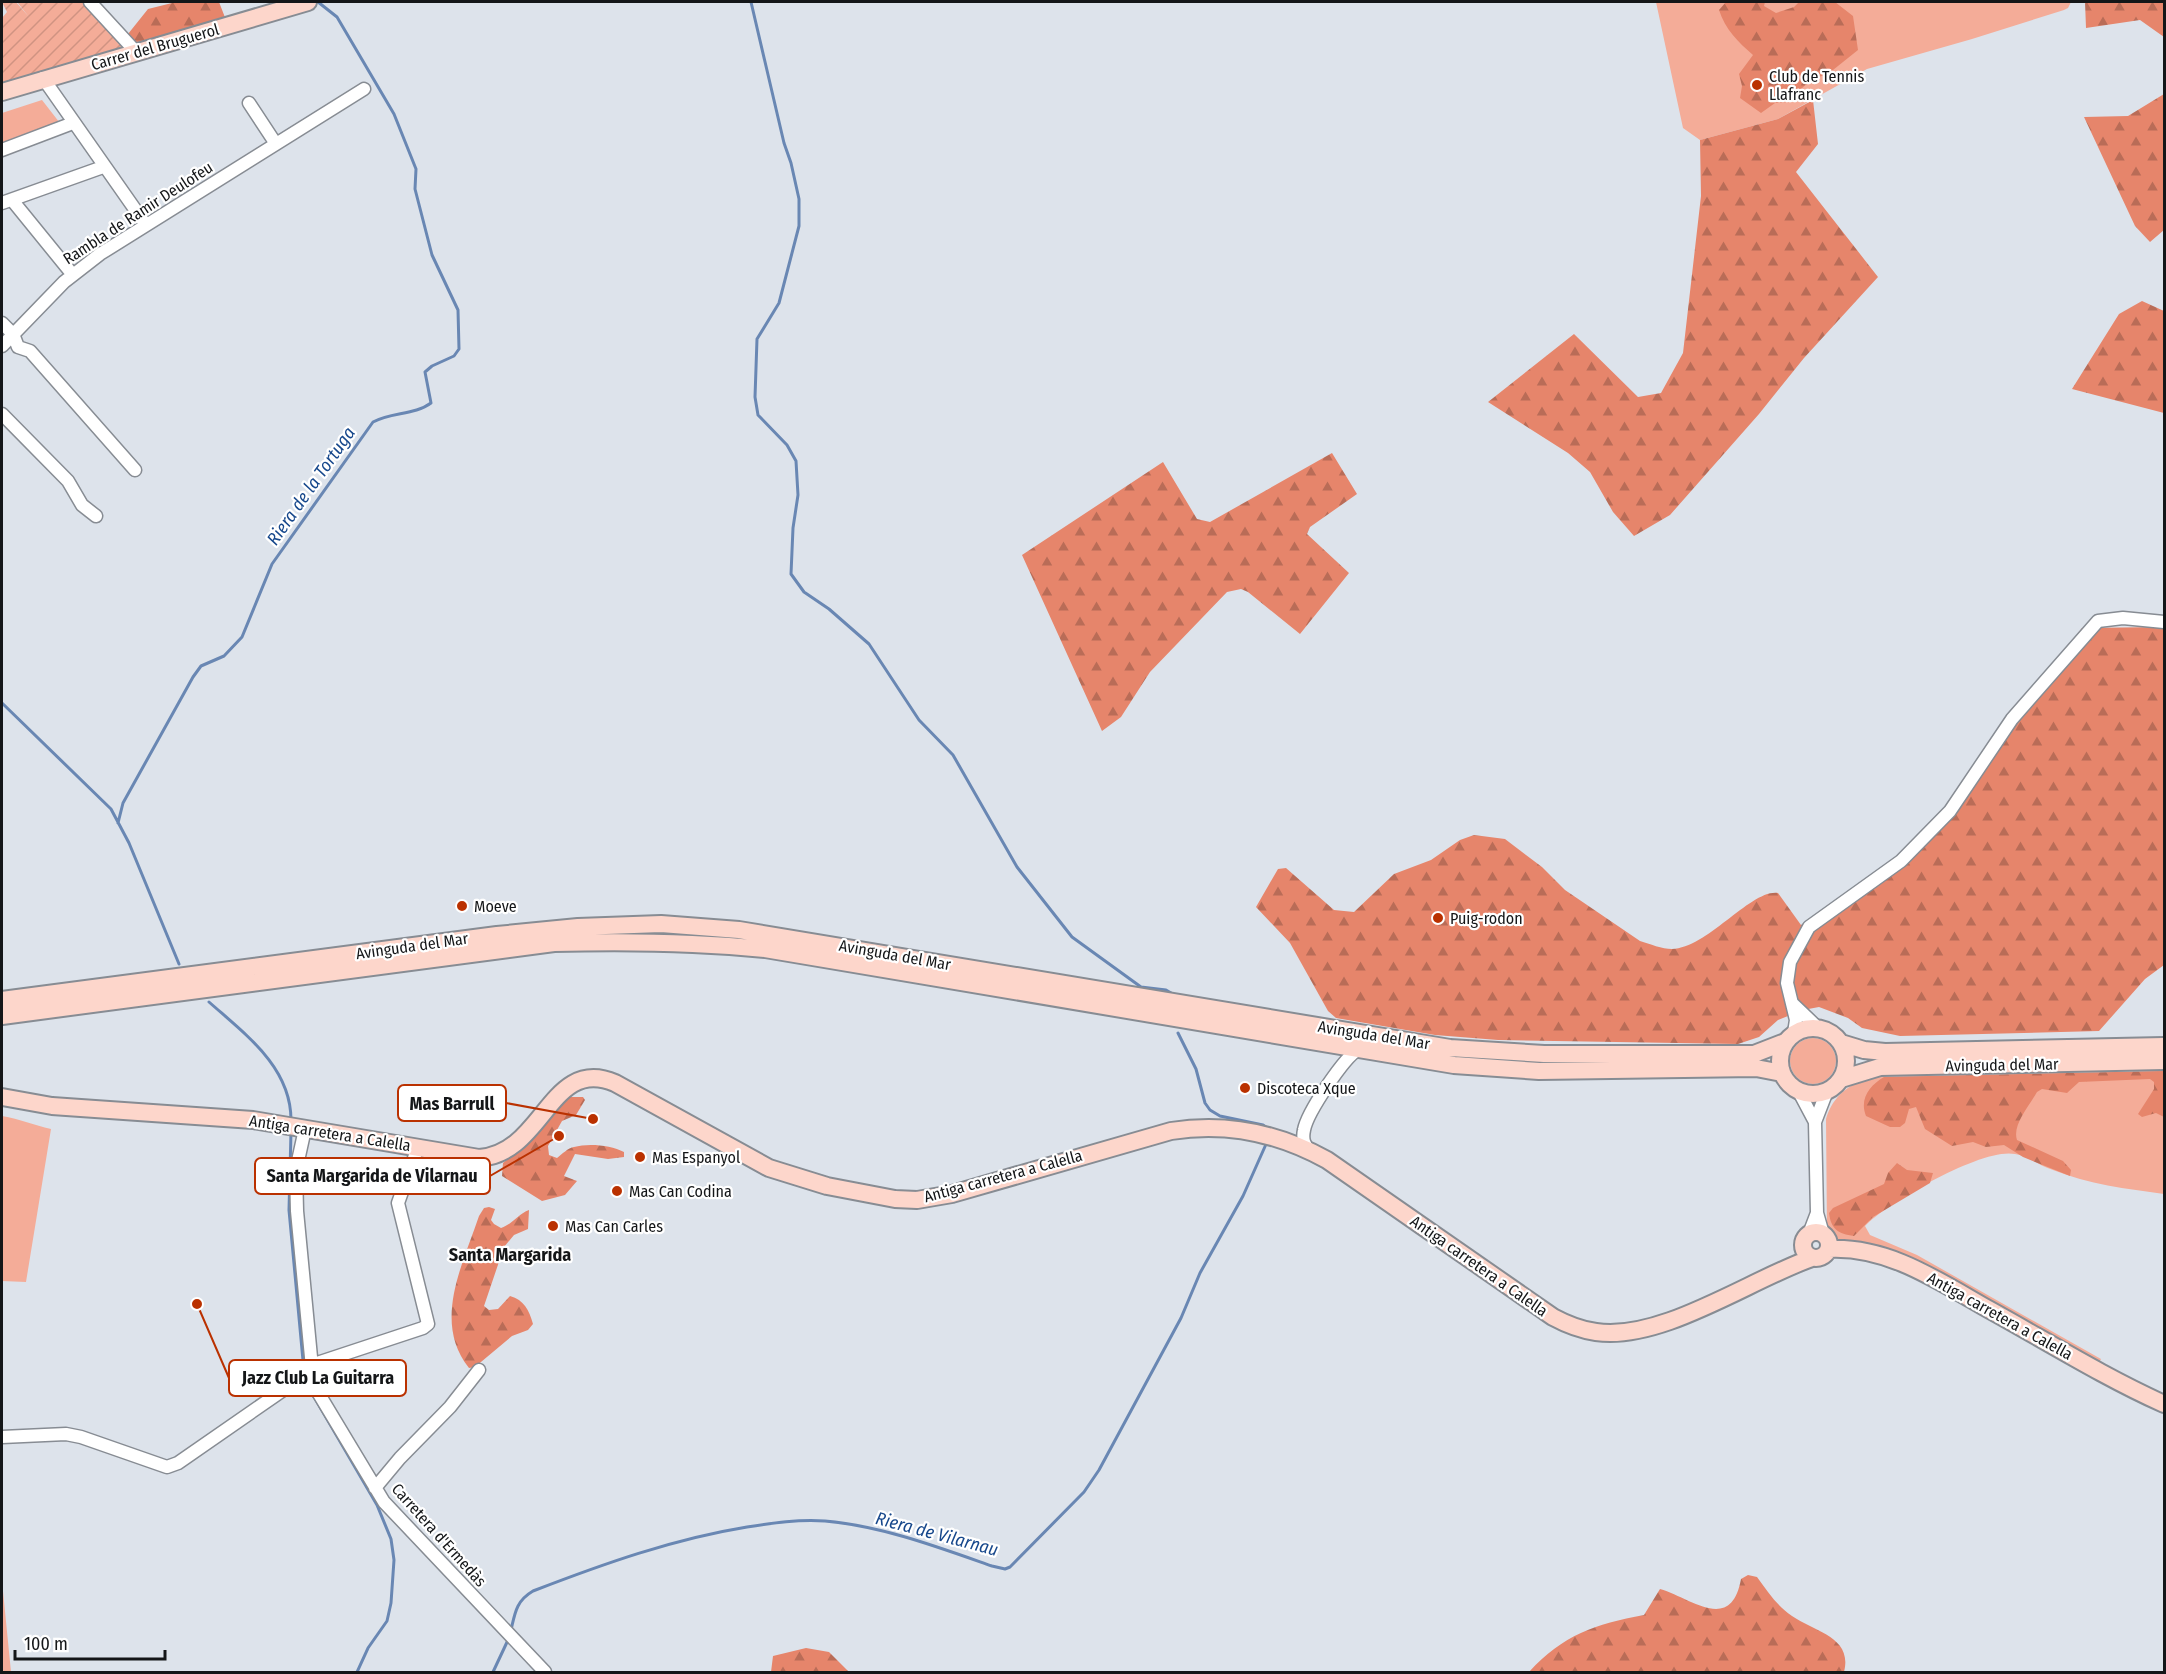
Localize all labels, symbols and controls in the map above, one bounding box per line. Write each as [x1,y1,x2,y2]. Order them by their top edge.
street label: Carrer del Bruguerol [89,20,221,74]
place label: Club de Tennis Llafranc [1769,67,1864,104]
marker: Club de Tennis Llafranc [1750,78,1764,92]
street label: Rambla de Ramir Deulofeu [60,158,216,268]
water label: Riera de la Tortuga [262,423,360,549]
place label: Moeve [474,897,517,916]
marker: Moeve [455,899,469,913]
place label: Puig-rodon [1450,909,1523,928]
marker: Puig-rodon [1431,911,1445,925]
street label: Avinguda del Mar [355,929,470,963]
street label: Avinguda del Mar [838,936,953,974]
street label: Avinguda del Mar [1317,1017,1432,1053]
street label: Avinguda del Mar [1945,1055,2059,1075]
place label: Discoteca Xque [1257,1079,1356,1098]
marker: Discoteca Xque [1238,1081,1252,1095]
callout: Mas Barrull [398,1085,506,1121]
text: Mas Barrull [410,1093,494,1115]
street label: Antiga carretera a Calella [248,1111,412,1155]
street label: Antiga carretera a Calella [922,1146,1084,1206]
place label: Mas Espanyol [652,1148,740,1167]
marker: Mas Espanyol [633,1150,647,1164]
callout: Santa Margarida de Vilarnau [255,1158,490,1194]
text: Santa Margarida de Vilarnau [267,1165,477,1187]
place label: Mas Can Codina [629,1182,732,1201]
marker: Mas Can Codina [610,1184,624,1198]
street label: Antiga carretera a Calella [1407,1211,1551,1321]
place label: Mas Can Carles [565,1217,663,1236]
marker: Mas Can Carles [546,1219,560,1233]
district label: Santa Margarida [449,1244,571,1266]
street label: Antiga carretera a Calella [1924,1268,2076,1364]
callout: Jazz Club La Guitarra [229,1360,406,1396]
text: Jazz Club La Guitarra [241,1367,394,1389]
street label: Carretera d'Ermedàs [388,1480,490,1591]
water label: Riera de Vilarnau [873,1507,1001,1561]
scale bar [15,1623,165,1661]
text: 100 m [24,1633,68,1655]

